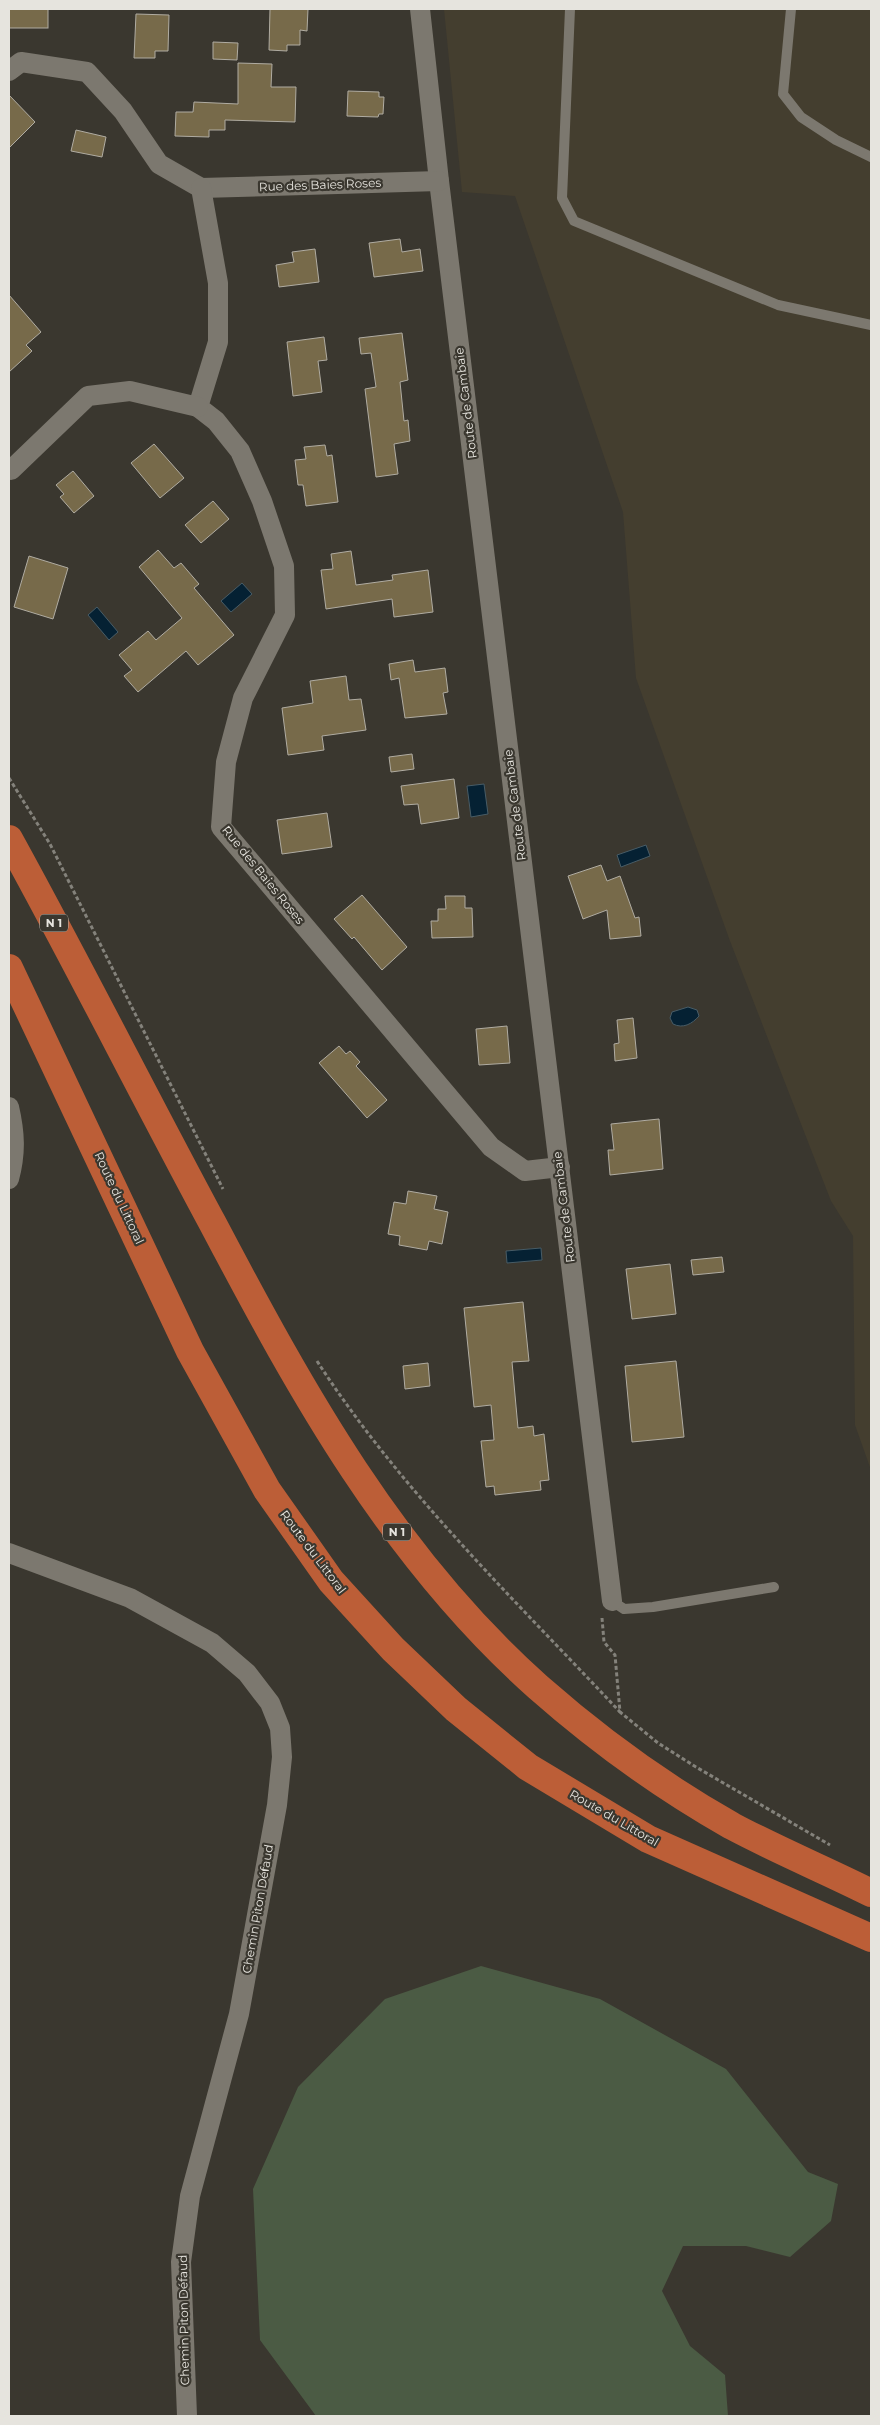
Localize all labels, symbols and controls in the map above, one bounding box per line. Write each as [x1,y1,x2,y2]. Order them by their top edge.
street label: Rue des Baies Roses [259,175,381,194]
street label: Route de Cambaie [451,347,480,459]
street label: Route de Cambaie [500,749,529,861]
street label: Rue des Baies Roses [219,822,308,927]
road number: N 1 [40,914,68,931]
street label: Route du Littoral [91,1149,147,1246]
street label: Route de Cambaie [549,1151,578,1263]
street label: Route du Littoral [277,1507,350,1596]
road number: N 1 [383,1524,411,1540]
street label: Route du Littoral [567,1786,661,1849]
street label: Chemin Piton Défaud [239,1843,276,1975]
street label: Chemin Piton Défaud [175,2255,192,2385]

